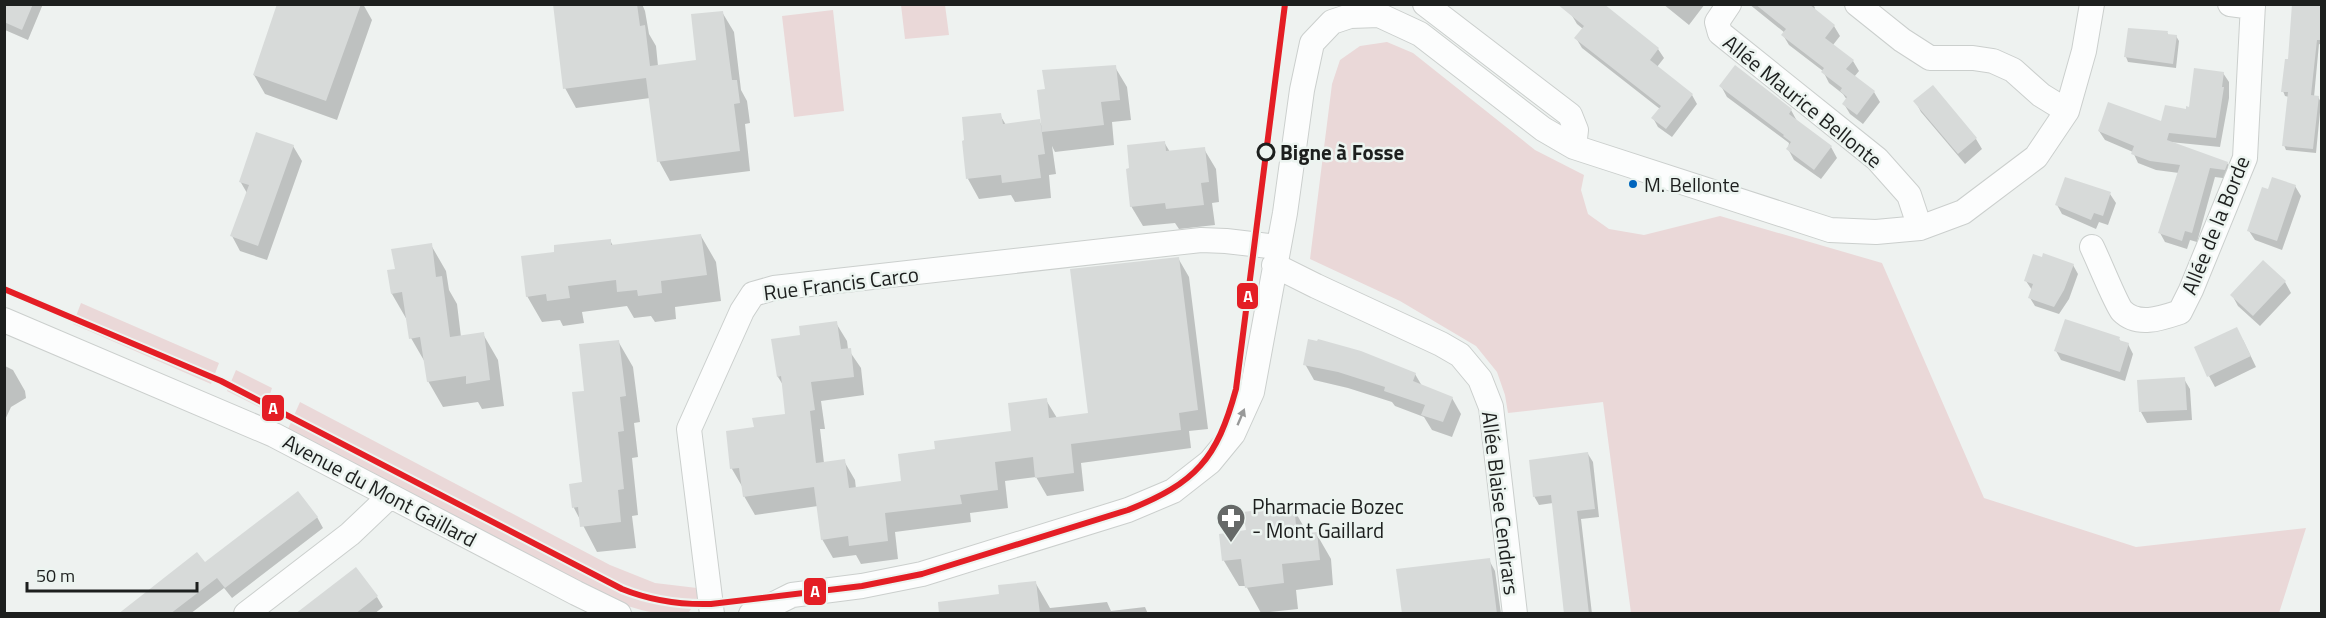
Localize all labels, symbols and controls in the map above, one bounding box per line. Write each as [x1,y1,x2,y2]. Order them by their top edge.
street label: Allée Maurice Bellonte [1716,27,1890,175]
place label: Bigne à Fosse [1280,136,1404,168]
marker: Bigne à Fosse [1257,143,1275,161]
street label: Allée de la Borde [2173,151,2257,299]
place label: M. Bellonte [1644,169,1740,200]
marker: M. Bellonte [1627,178,1639,190]
street label: Rue Francis Carco [762,258,920,308]
line badge: A [1236,282,1259,310]
text: A [1243,284,1253,308]
line badge: A [261,394,285,422]
text: A [268,396,278,420]
one-way arrow [1236,407,1246,425]
street label: Allée Blaise Cendrars [1474,409,1528,597]
street label: Avenue du Mont Gaillard [277,425,483,555]
place label: Pharmacie Bozec - Mont Gaillard [1252,490,1404,546]
pharmacy icon: Pharmacie Bozec - Mont Gaillard [1215,502,1247,544]
scale bar [27,555,196,593]
text: 50 m [36,562,75,589]
line badge: A [803,577,827,606]
text: A [810,579,820,603]

